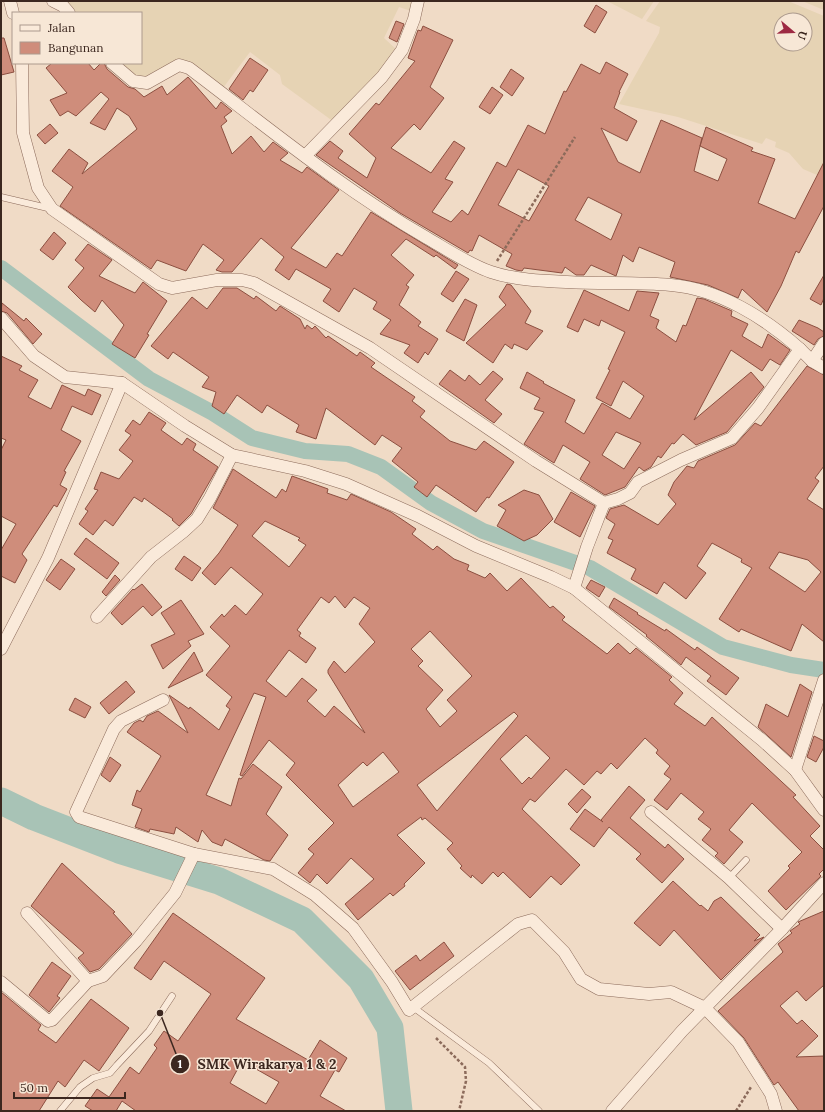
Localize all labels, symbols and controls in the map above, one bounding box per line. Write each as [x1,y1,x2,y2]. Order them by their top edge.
legend [12,12,142,64]
north arrow [773,12,813,52]
text: Jalan [47,20,75,35]
text: U [794,29,810,42]
text: Bangunan [48,40,104,55]
callout: SMK Wirakarya 1 & 2 [170,1051,345,1077]
text: SMK Wirakarya 1 & 2 [197,1055,337,1073]
text: 1 [178,1056,183,1071]
scale bar [14,1074,125,1100]
text: 50 m [20,1080,48,1095]

